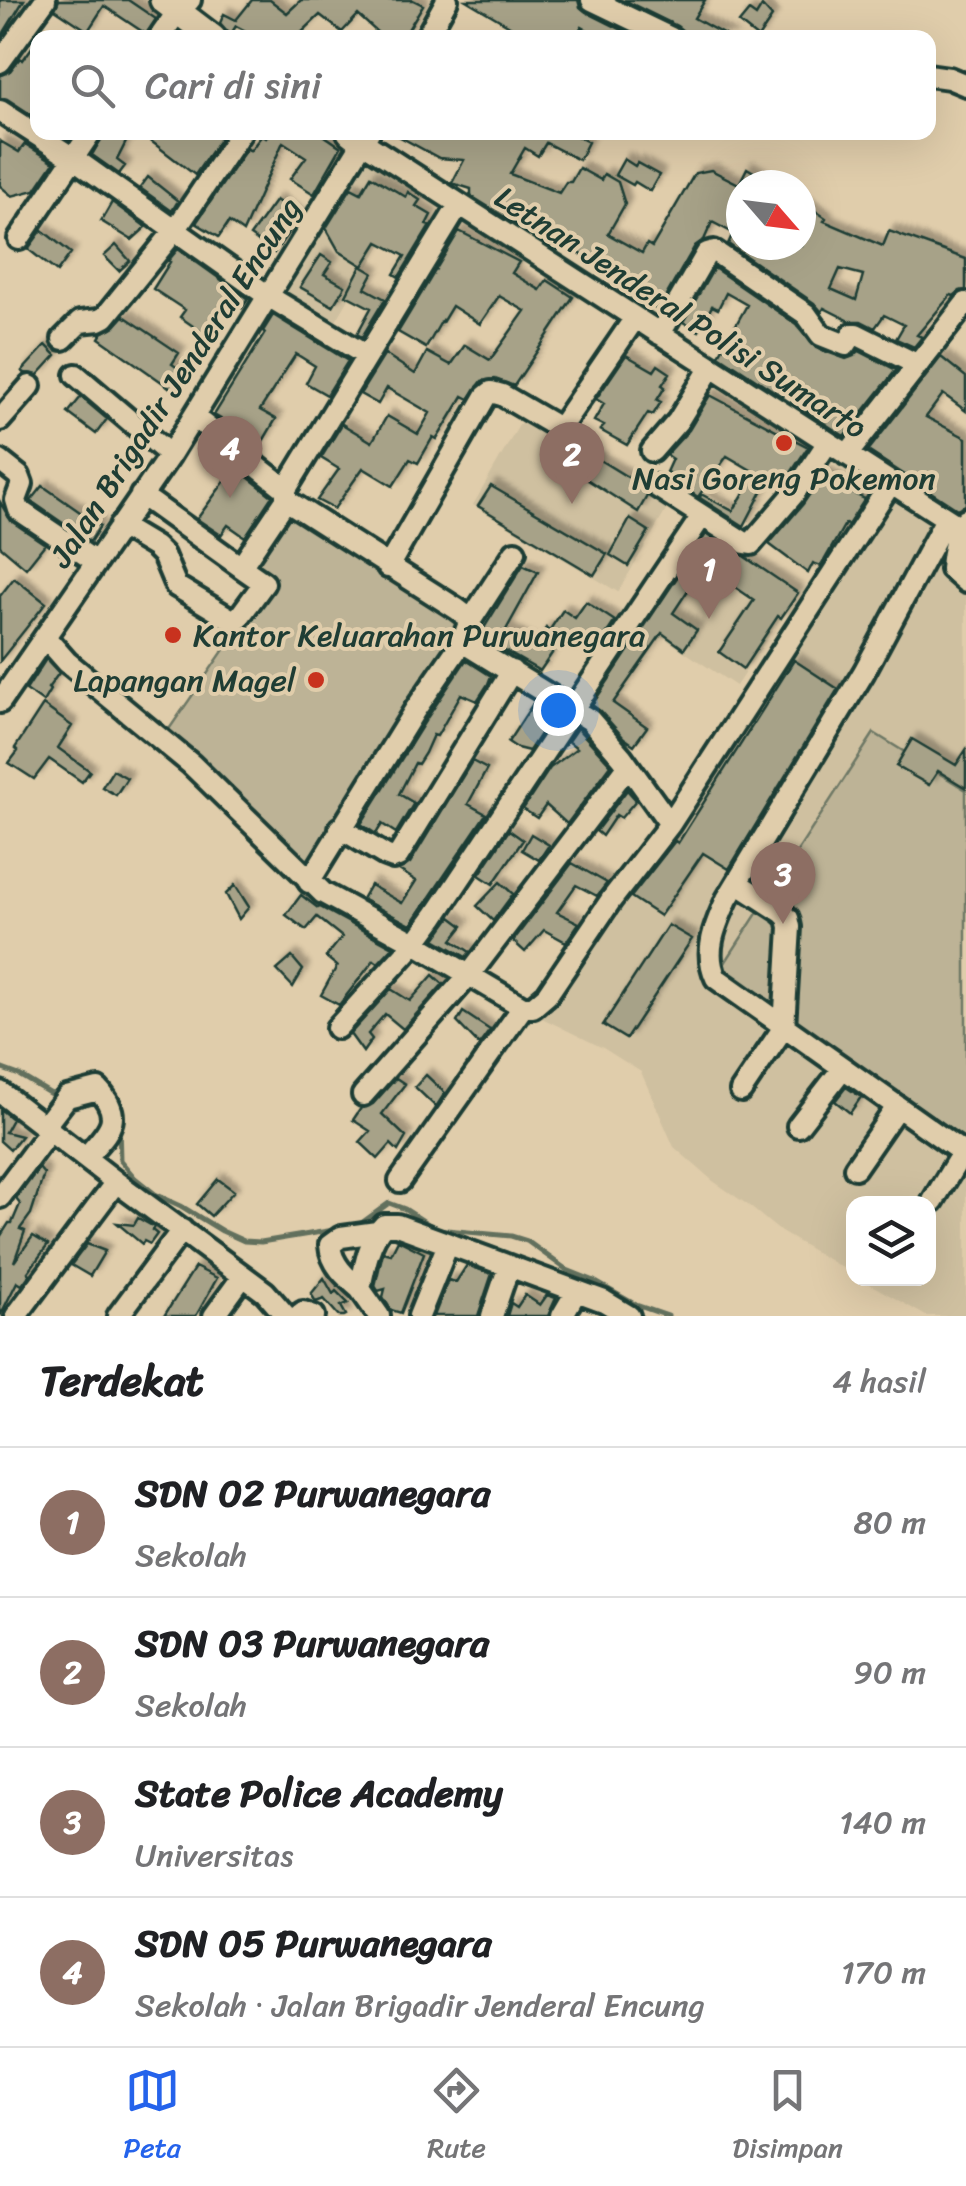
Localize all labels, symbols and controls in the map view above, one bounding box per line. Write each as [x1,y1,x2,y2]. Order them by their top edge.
search box [30,30,936,140]
text: Cari di sini [145,52,321,119]
icon: search [65,58,120,113]
street label: Letnan Jenderal Polisi Sumarto [483,170,879,455]
north arrow [726,170,816,260]
street label: Jalan Brigadir Jenderal Encung [33,185,317,580]
pin: 4 [198,416,262,498]
pin: 2 [540,422,604,504]
marker: Nasi Goreng Pokemon [773,432,795,454]
place label: Nasi Goreng Pokemon [632,450,936,507]
pin: 1 [676,536,742,619]
place label: Kantor Keluarahan Purwanegara [193,607,645,664]
marker: Kantor Keluarahan Purwanegara [162,624,184,646]
place label: Lapangan Magel [73,652,297,709]
marker: Lapangan Magel [305,669,327,691]
your location [533,685,584,736]
pin: 3 [750,842,816,924]
map controls [846,1196,936,1286]
button: layers [846,1196,936,1286]
text: Terdekat [40,1344,204,1418]
text: 4 hasil [832,1353,926,1410]
text: SDN 02 Purwanegara [135,1460,490,1527]
text: 1 [66,1494,79,1551]
text: 80 m [854,1494,926,1551]
text: Sekolah [135,1527,247,1584]
text: SDN 03 Purwanegara [135,1610,489,1677]
text: 2 [63,1644,82,1701]
text: 90 m [853,1644,926,1701]
text: Sekolah [135,1677,247,1734]
text: State Police Academy [135,1760,503,1827]
text: 3 [64,1794,81,1851]
text: 140 m [839,1794,926,1851]
text: Universitas [135,1827,293,1884]
text: SDN 05 Purwanegara [135,1910,492,1977]
text: 4 [62,1944,83,2001]
text: 170 m [841,1944,926,2001]
text: Sekolah · Jalan Brigadir Jenderal Encung [135,1977,705,2034]
tab: Peta [123,2063,181,2172]
tab: Rute [427,2063,486,2172]
tab: Disimpan [732,2063,843,2172]

